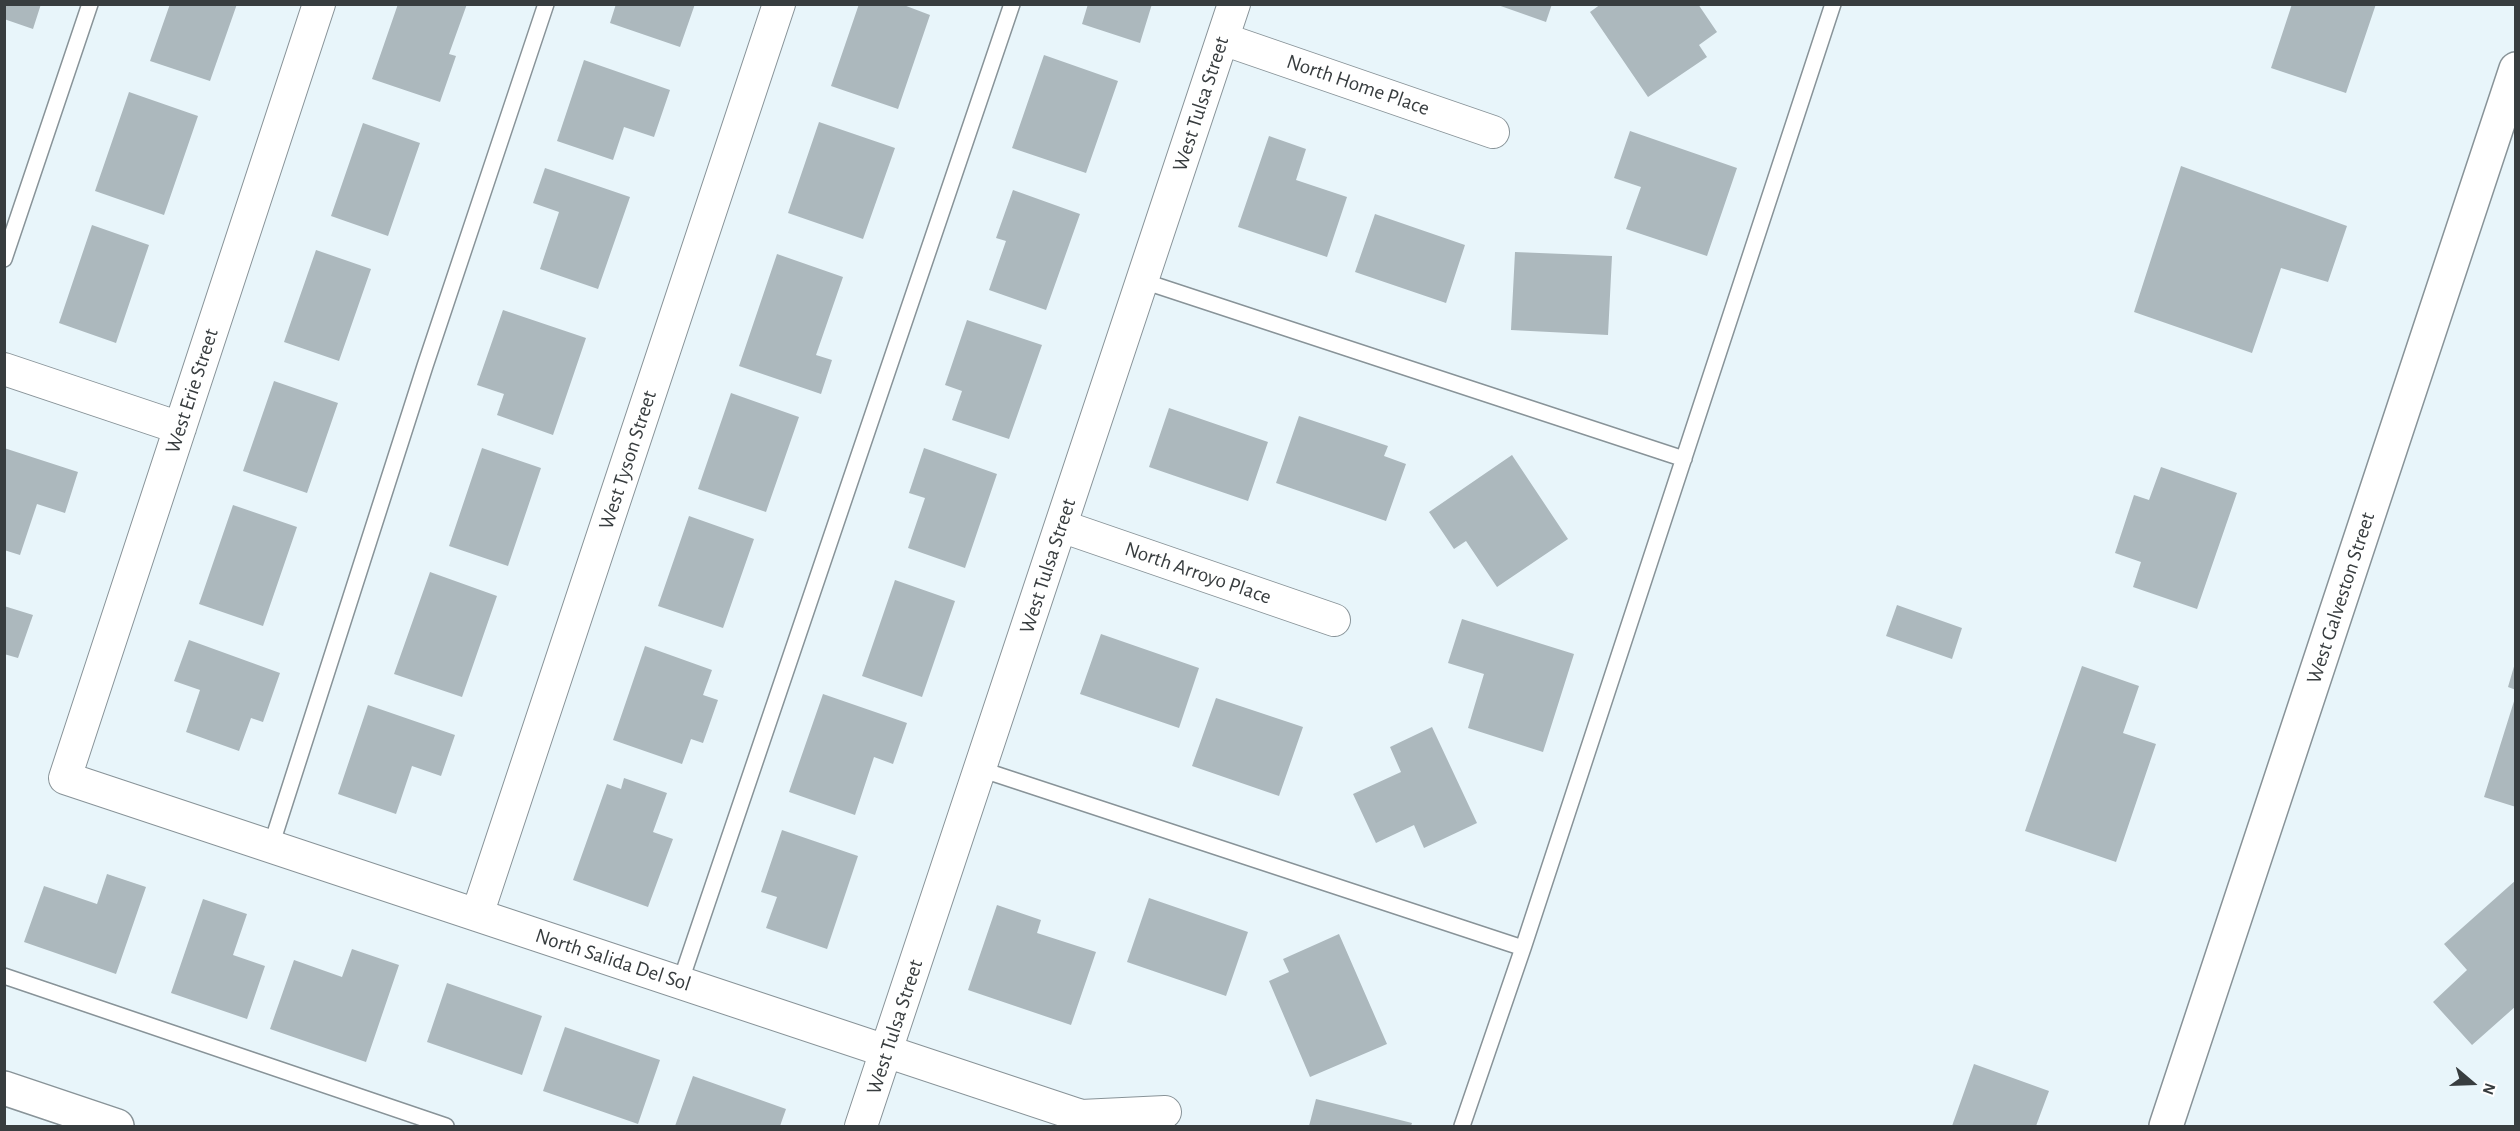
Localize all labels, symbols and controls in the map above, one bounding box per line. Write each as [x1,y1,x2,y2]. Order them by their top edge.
street label: West Tulsa Street [1167,33,1235,175]
street label: North Home Place [1283,49,1433,121]
street label: West Erie Street [160,325,224,457]
street label: West Tyson Street [594,387,662,533]
street label: West Tulsa Street [1014,495,1082,637]
street label: West Galveston Street [2301,509,2381,687]
street label: North Arroyo Place [1121,536,1275,610]
street label: North Salida Del Sol [532,923,694,997]
street label: West Tulsa Street [861,956,929,1098]
north arrow [2442,1053,2502,1113]
text: N [2480,1081,2498,1097]

